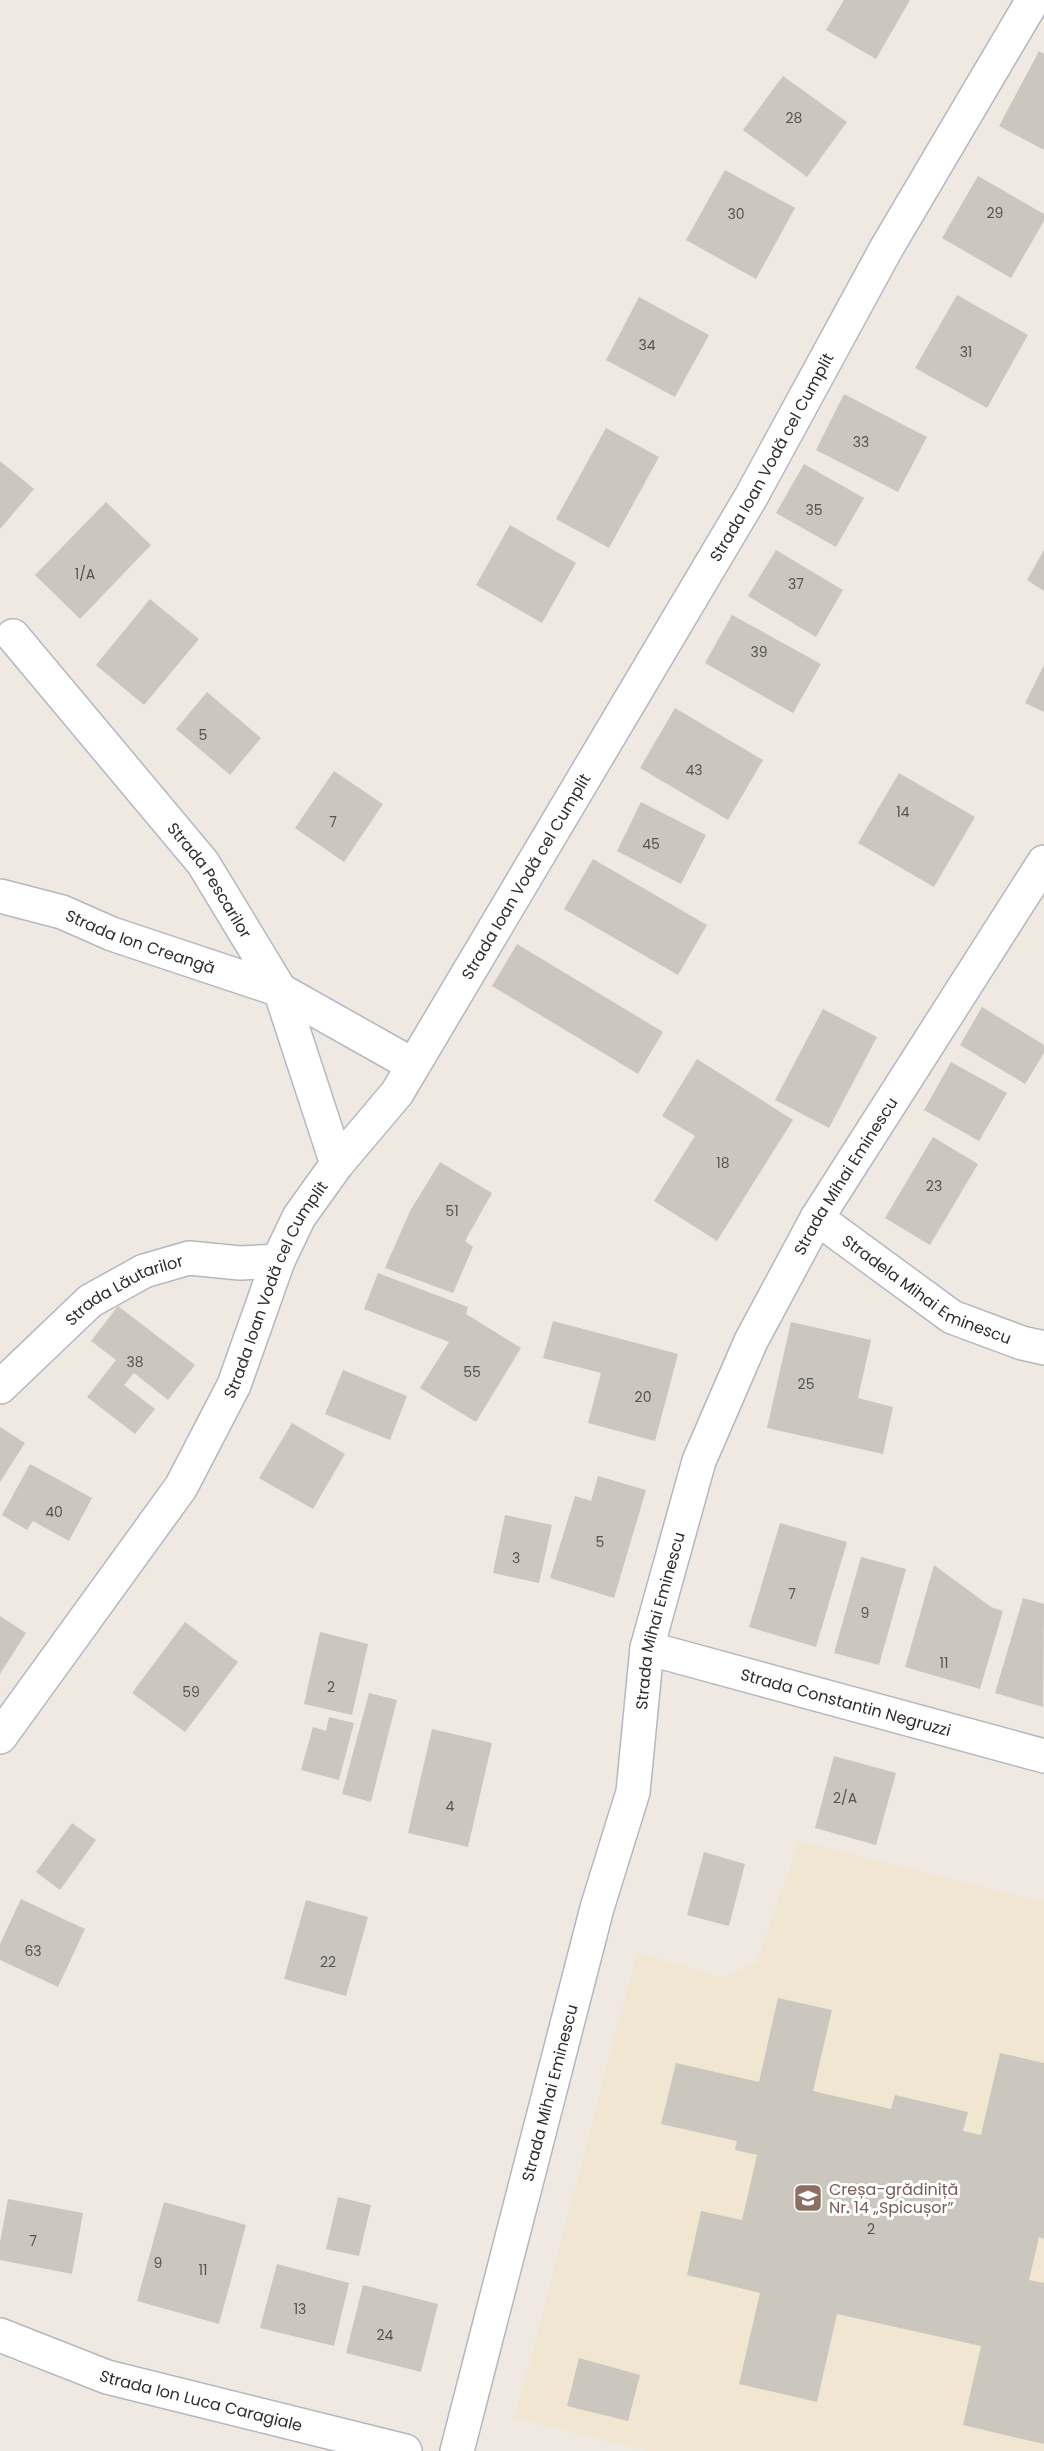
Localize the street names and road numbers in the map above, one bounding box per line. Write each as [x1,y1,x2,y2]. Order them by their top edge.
street label: Strada Ioan Vodă cel Cumplit [704,348,839,566]
street label: Strada Ioan Vodă cel Cumplit [455,769,596,984]
street label: Strada Pescarilor [162,817,257,943]
street label: Strada Ion Creangă [62,904,218,979]
street label: Strada Mihai Eminescu [788,1092,903,1259]
street label: Strada Ioan Vodă cel Cumplit [218,1176,333,1402]
street label: Stradela Mihai Eminescu [838,1229,1015,1350]
street label: Strada Lăutarilor [60,1249,186,1331]
street label: Strada Mihai Eminescu [630,1529,690,1711]
street label: Strada Constantin Negruzzi [738,1662,954,1742]
street label: Strada Mihai Eminescu [516,2002,583,2184]
street label: Strada Ion Luca Caragiale [96,2364,305,2437]

